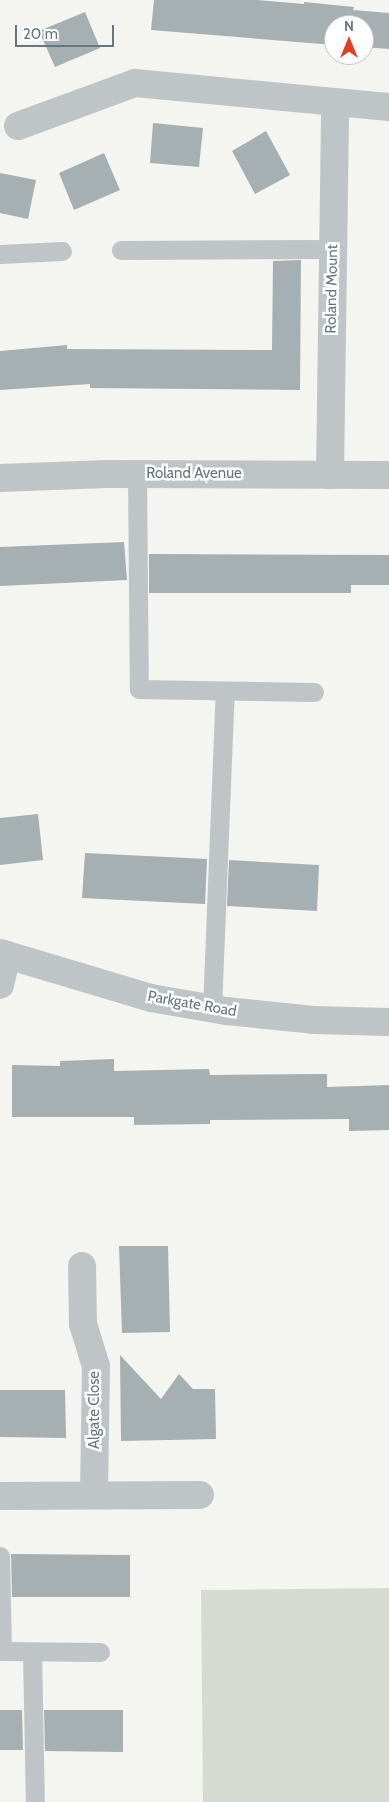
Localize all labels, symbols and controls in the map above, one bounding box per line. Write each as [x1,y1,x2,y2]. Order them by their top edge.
scale bar [18,15,116,47]
north arrow [324,15,374,65]
text: N [344,17,354,35]
text: 20 m [23,25,58,43]
street label: Roland Mount [322,244,342,334]
street label: Roland Avenue [146,465,242,483]
street label: Parkgate Road [146,987,238,1021]
street label: Algate Close [86,1371,104,1449]

